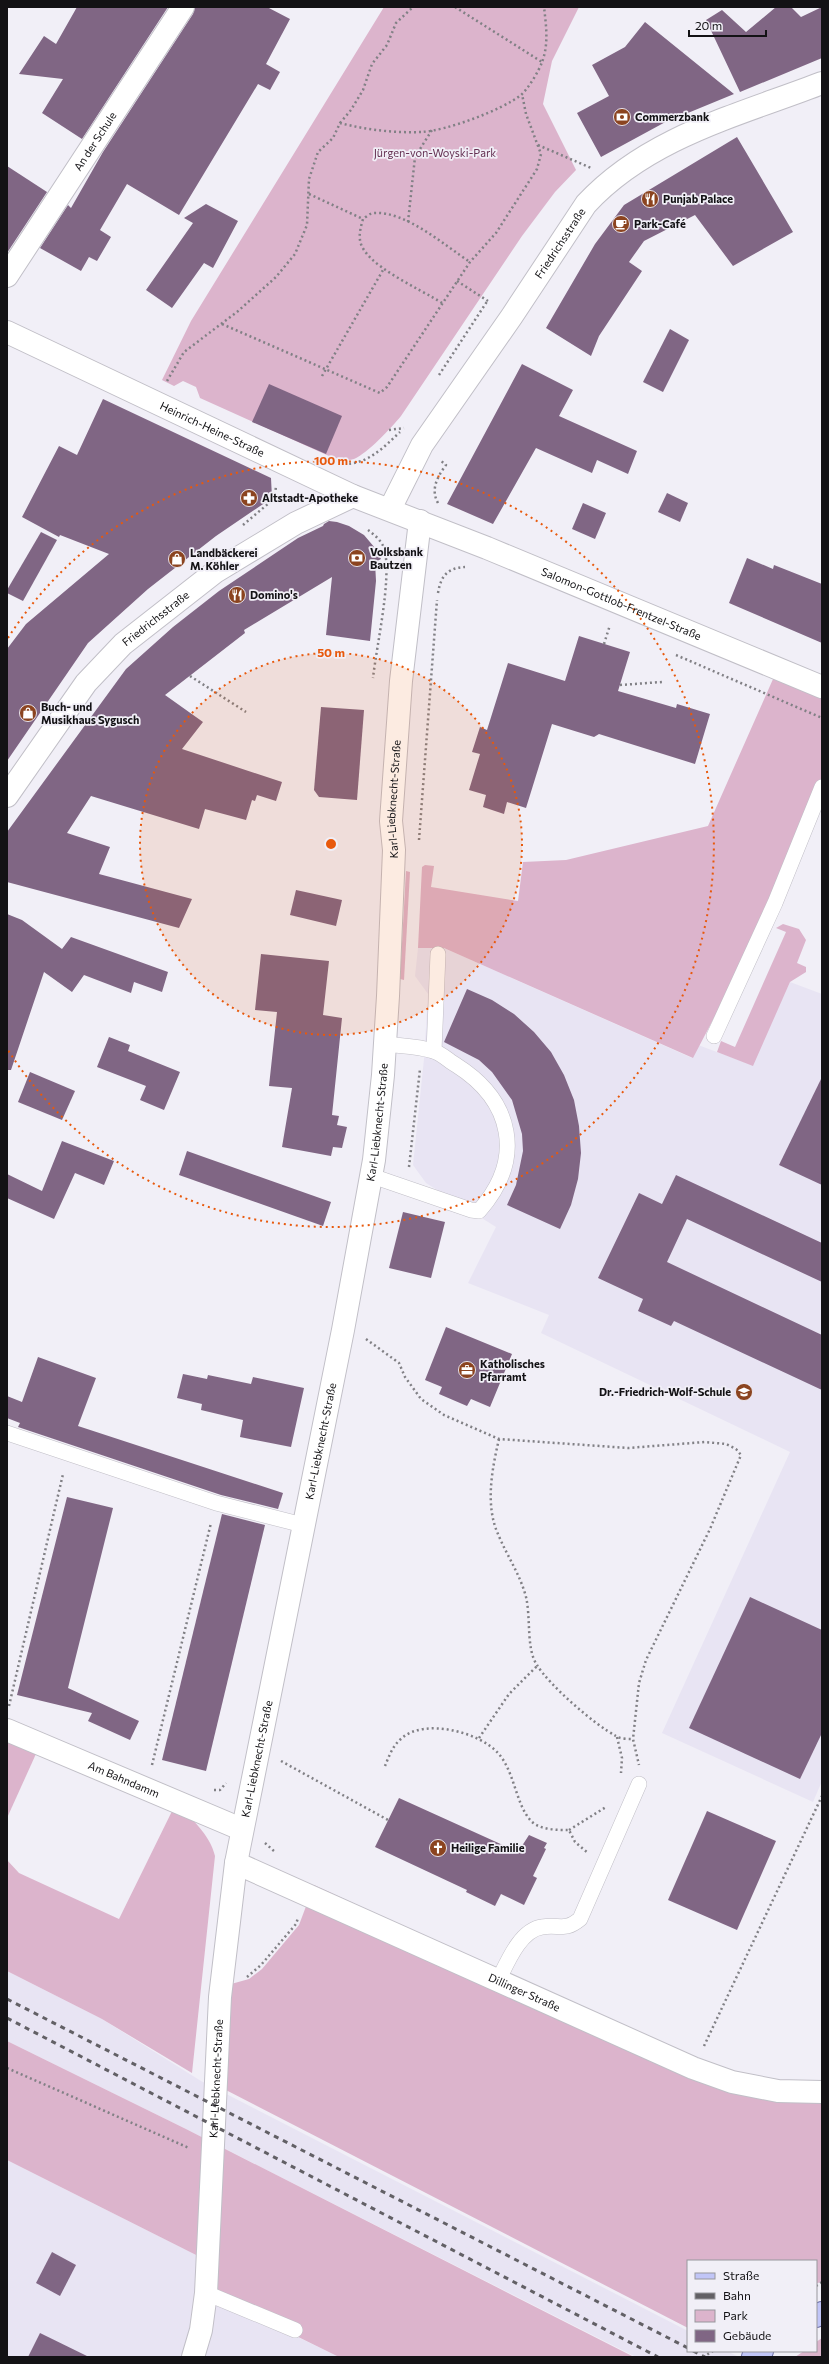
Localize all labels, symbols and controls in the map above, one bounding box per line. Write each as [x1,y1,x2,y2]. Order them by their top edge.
scale bar [689,12,766,38]
text: 20 m [695,18,722,32]
bank icon: Commerzbank [612,107,632,127]
street label: An der Schule [71,109,119,173]
place label: Commerzbank [635,110,710,123]
park label: Jürgen-von-Woyski-Park [374,146,496,160]
restaurant icon: Punjab Palace [640,189,660,209]
place label: Punjab Palace [663,192,733,205]
street label: Friedrichsstraße [532,205,588,281]
cafe icon: Park-Café [611,214,631,234]
place label: Park-Café [634,217,686,230]
street label: Heinrich-Heine-Straße [158,399,267,459]
text: 100 m [314,453,348,467]
pharmacy icon: Altstadt-Apotheke [239,488,259,508]
place label: Altstadt-Apotheke [262,491,358,504]
place label: Volksbank Bautzen [370,545,424,571]
place label: Landbäckerei M. Köhler [190,546,258,572]
bank icon: Volksbank Bautzen [347,548,367,568]
shop icon: Landbäckerei M. Köhler [167,549,187,569]
street label: Salomon-Gottlob-Frentzel-Straße [540,564,704,642]
restaurant icon: Domino's [227,585,247,605]
street label: Friedrichsstraße [119,588,192,648]
place label: Domino's [250,588,298,601]
text: 50 m [317,645,345,659]
place label: Buch- und Musikhaus Sygusch [41,700,139,726]
shop icon: Buch- und Musikhaus Sygusch [18,703,38,723]
street label: Karl-Liebknecht-Straße [384,739,403,859]
centre of rings [324,837,338,851]
street label: Karl-Liebknecht-Straße [363,1063,390,1182]
place label: Katholisches Pfarramt [480,1357,545,1383]
office icon: Katholisches Pfarramt [457,1360,477,1380]
street label: Karl-Liebknecht-Straße [302,1381,338,1501]
school or university icon: Dr.-Friedrich-Wolf-Schule [734,1382,754,1402]
place label: Dr.-Friedrich-Wolf-Schule [599,1385,731,1398]
street label: Karl-Liebknecht-Straße [238,1699,275,1818]
street label: Am Bahndamm [87,1758,162,1800]
church icon: Heilige Familie [428,1838,448,1858]
place label: Heilige Familie [451,1841,525,1854]
street label: Dillinger Straße [487,1970,563,2014]
street label: Karl-Liebknecht-Straße [206,2019,225,2138]
legend [687,2260,817,2352]
text: Straße [723,2268,759,2282]
text: Bahn [723,2288,751,2302]
text: Park [723,2308,749,2322]
text: Gebäude [723,2328,771,2342]

